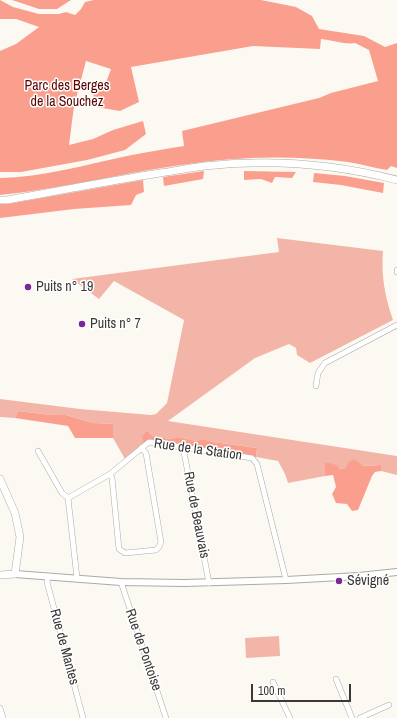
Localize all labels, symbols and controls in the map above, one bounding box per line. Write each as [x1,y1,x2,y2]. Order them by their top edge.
park label: Parc des Berges de la Souchez [25,78,109,110]
place label: Puits n° 19 [36,279,93,295]
marker: Puits n° 19 [23,282,33,292]
place label: Puits n° 7 [90,316,141,332]
marker: Puits n° 7 [77,319,87,329]
street label: Rue de la Station [153,436,243,464]
street label: Rue de Beauvais [179,470,213,560]
place label: Sévigné [347,573,389,589]
marker: Sévigné [334,576,344,586]
street label: Rue de Mantes [46,607,82,687]
street label: Rue de Pontoise [121,607,165,693]
scale bar [253,676,353,702]
text: 100 m [258,683,285,699]

